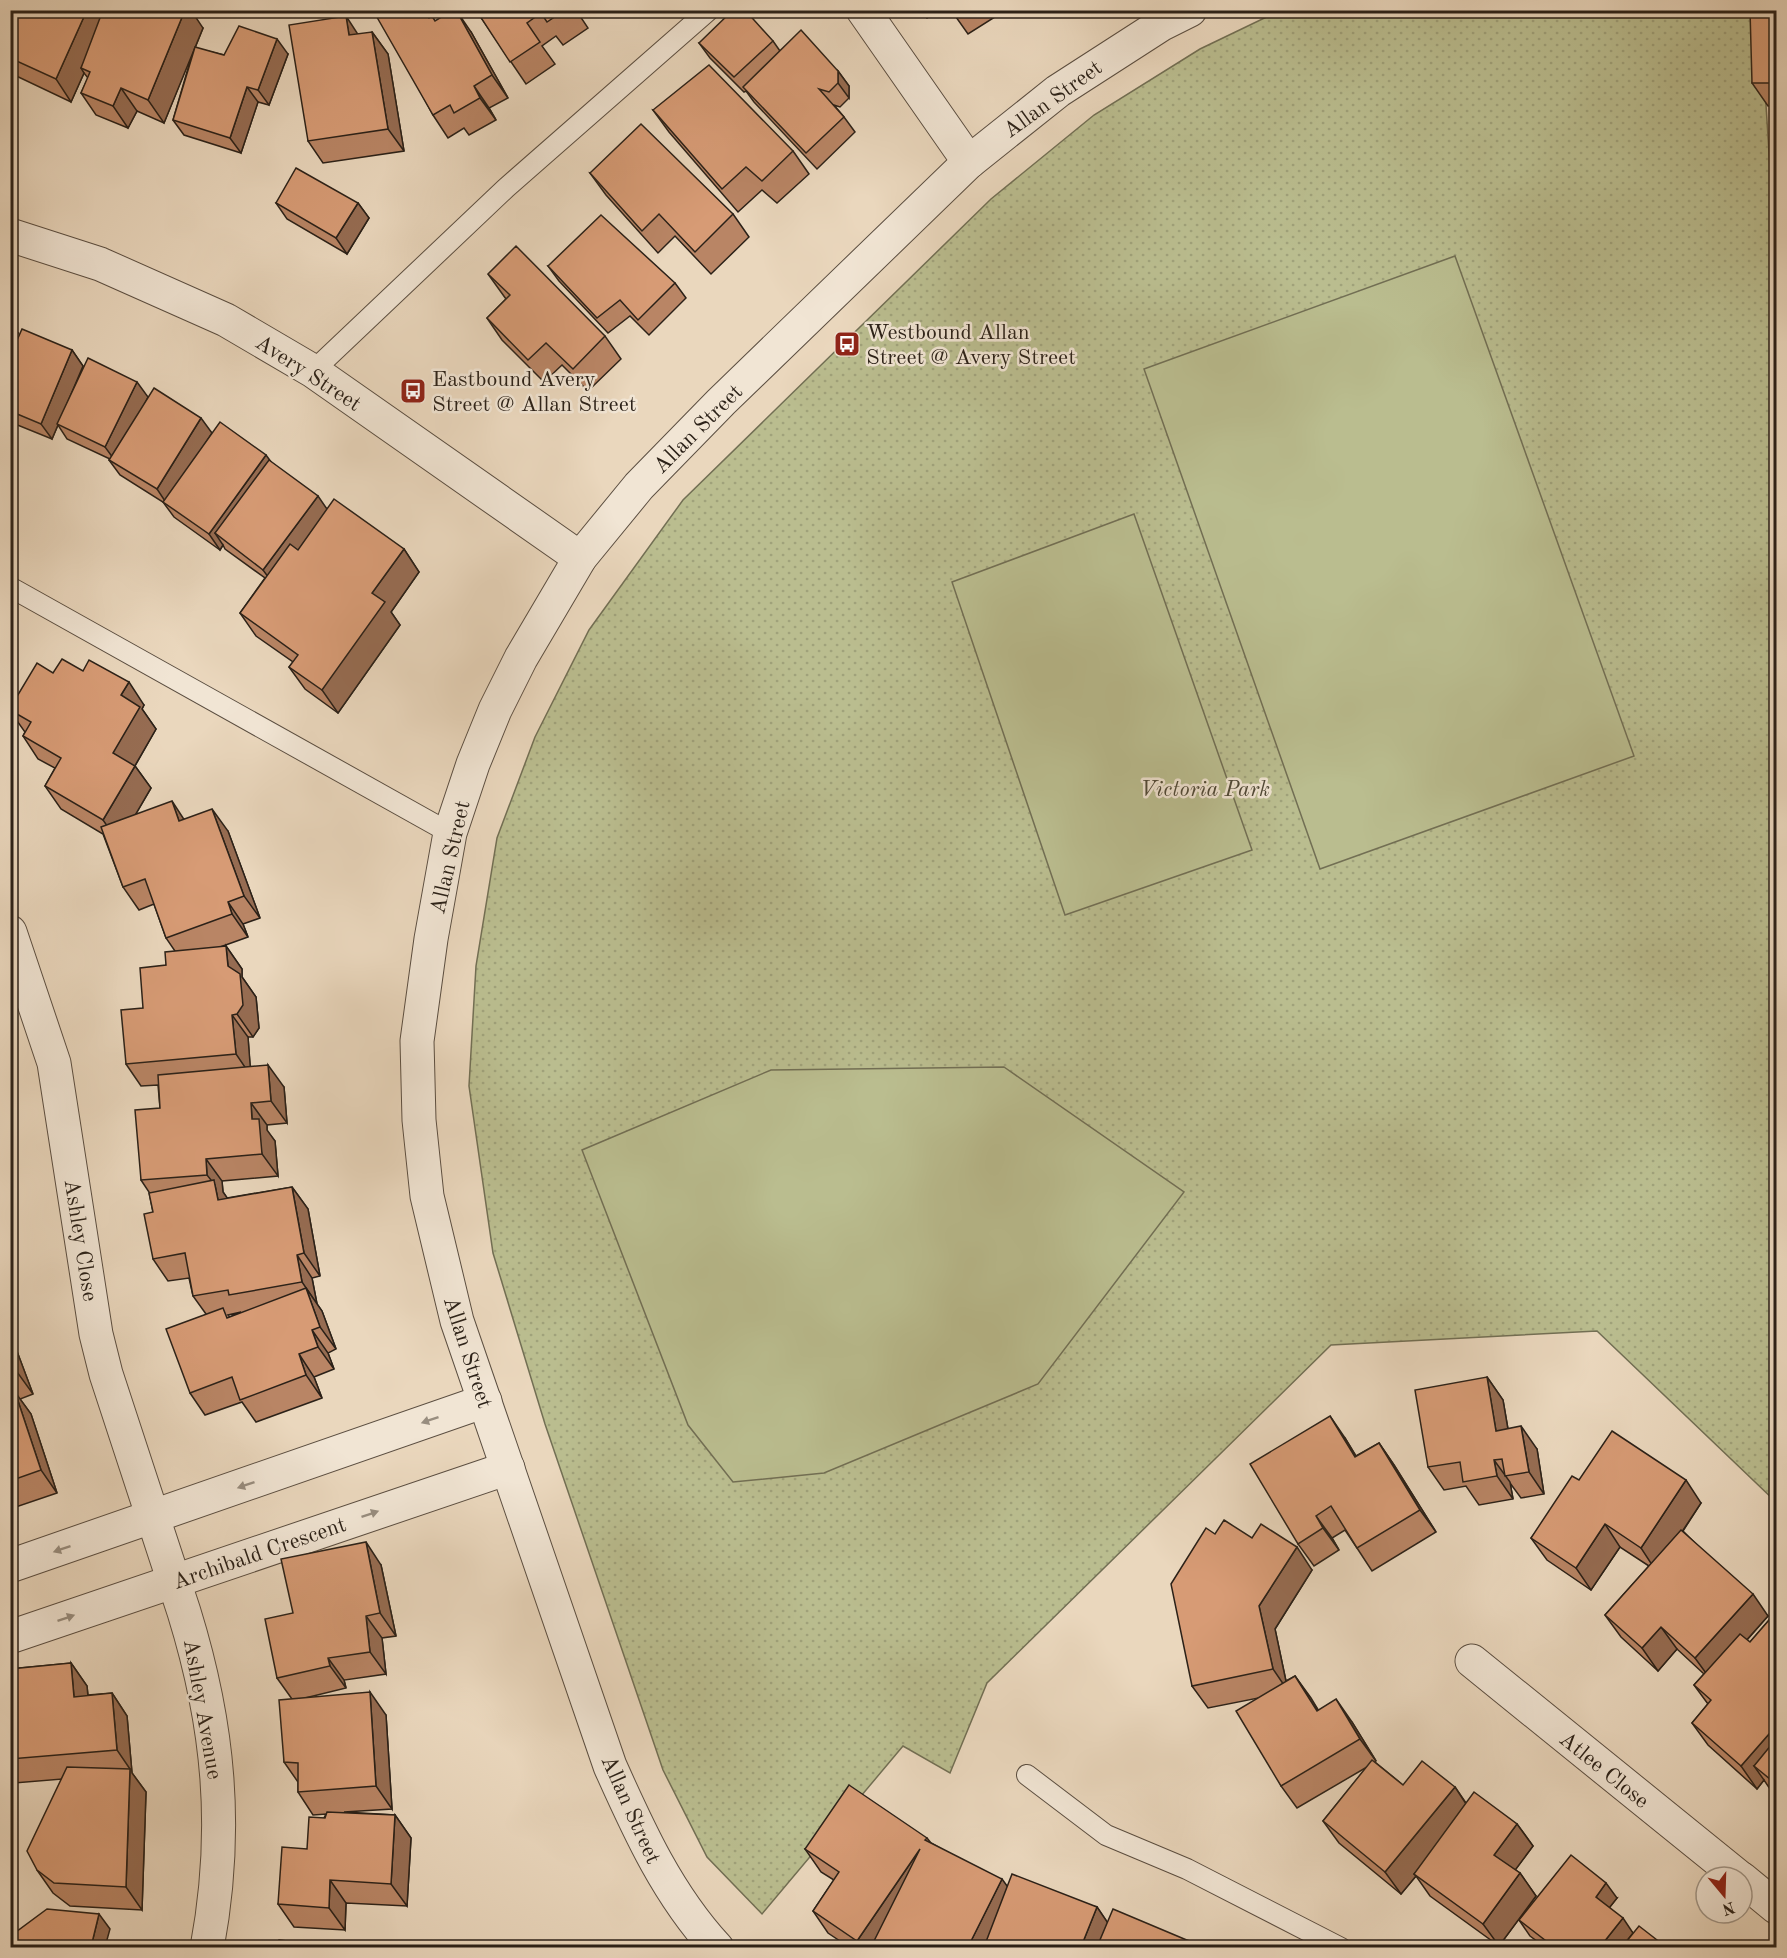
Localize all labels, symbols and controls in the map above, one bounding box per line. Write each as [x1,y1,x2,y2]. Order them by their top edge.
street label: Allan Street [1000,57,1107,143]
place label: Westbound Allan Street @ Avery Street [866,322,1076,369]
bus stop icon: Westbound Allan Street @ Avery Street [832,329,862,359]
street label: Avery Street [251,331,365,416]
place label: Eastbound Avery Street @ Allan Street [432,369,637,416]
bus stop icon: Eastbound Avery Street @ Allan Street [398,376,428,406]
street label: Allan Street [650,381,747,478]
park label: Victoria Park [1140,779,1270,801]
street label: Allan Street [427,799,475,916]
street label: Ashley Close [60,1178,101,1303]
street label: Allan Street [439,1294,495,1411]
one-way arrow [421,1416,439,1426]
one-way arrow [237,1480,255,1490]
one-way arrow [361,1509,379,1519]
street label: Archibald Crescent [170,1514,349,1594]
one-way arrow [53,1544,71,1554]
one-way arrow [57,1613,75,1623]
street label: Ashley Avenue [179,1637,225,1781]
street label: Atlee Close [1555,1728,1653,1813]
street label: Allan Street [597,1752,664,1867]
north arrow [1694,1865,1754,1925]
text: N [1719,1898,1737,1917]

